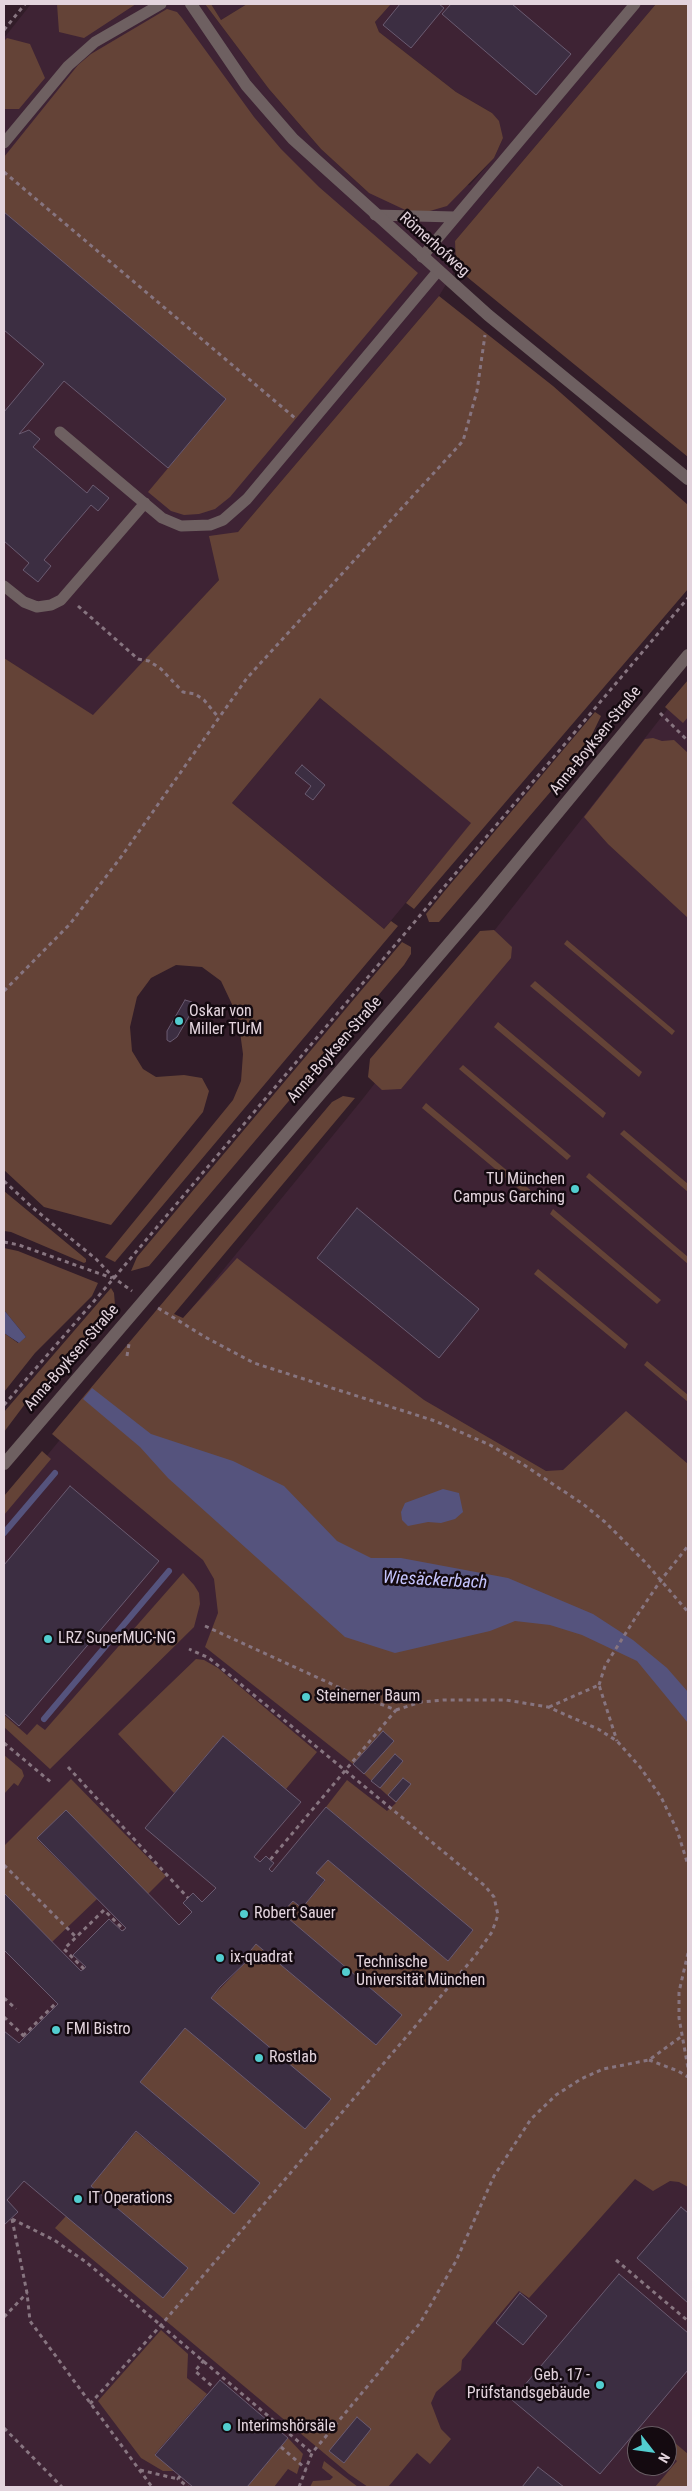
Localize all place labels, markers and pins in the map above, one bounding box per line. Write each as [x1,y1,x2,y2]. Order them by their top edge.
place label: Oskar von Miller TUrM [189,1002,262,1040]
marker: Oskar von Miller TUrM [173,1015,185,1027]
place label: TU München Campus Garching [453,1170,565,1208]
marker: TU München Campus Garching [569,1183,581,1195]
place label: LRZ SuperMUC-NG [58,1629,176,1649]
marker: LRZ SuperMUC-NG [42,1633,54,1645]
place label: Steinerner Baum [316,1687,420,1707]
marker: Steinerner Baum [300,1691,312,1703]
place label: Robert Sauer [254,1904,336,1924]
marker: Robert Sauer [238,1908,250,1920]
place label: ix-quadrat [230,1948,293,1968]
marker: ix-quadrat [214,1952,226,1964]
place label: Technische Universität München [356,1953,485,1991]
marker: Technische Universität München [340,1966,352,1978]
place label: FMI Bistro [66,2020,131,2040]
marker: FMI Bistro [50,2024,62,2036]
place label: Rostlab [269,2048,317,2068]
marker: Rostlab [253,2052,265,2064]
place label: IT Operations [88,2189,172,2209]
marker: IT Operations [72,2193,84,2205]
place label: Geb. 17 - Prüfstandsgebäude [467,2366,590,2404]
marker: Geb. 17 - Prüfstandsgebäude [594,2379,606,2391]
place label: Interimshörsäle [237,2417,336,2437]
marker: Interimshörsäle [221,2421,233,2433]

